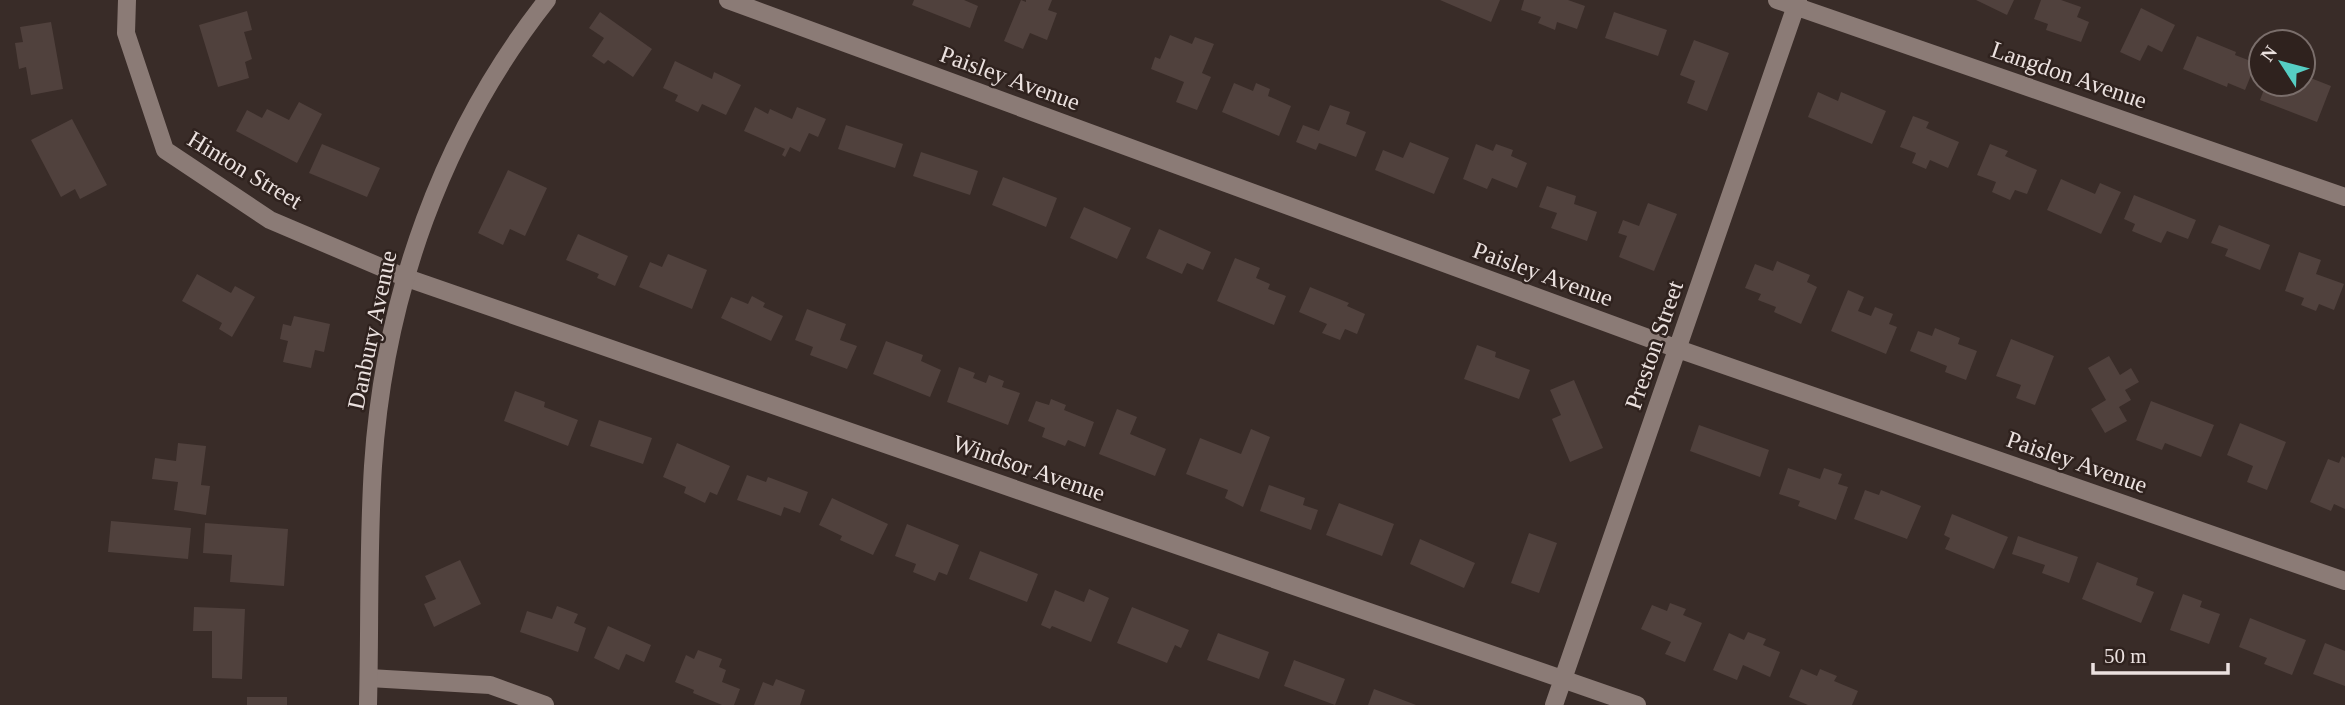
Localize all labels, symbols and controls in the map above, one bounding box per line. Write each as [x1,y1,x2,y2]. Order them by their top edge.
north arrow [2247,28,2317,98]
street label: Langdon Avenue [1988,36,2150,114]
street label: Paisley Avenue [937,41,1083,115]
text: N [2256,41,2281,65]
street label: Hinton Street [183,126,307,214]
street label: Paisley Avenue [1470,237,1616,311]
street label: Danbury Avenue [342,248,402,412]
street label: Preston Street [1620,277,1688,413]
street label: Paisley Avenue [2003,426,2151,498]
street label: Windsor Avenue [949,430,1109,506]
scale bar [2093,632,2228,676]
text: 50 m [2104,644,2147,668]

